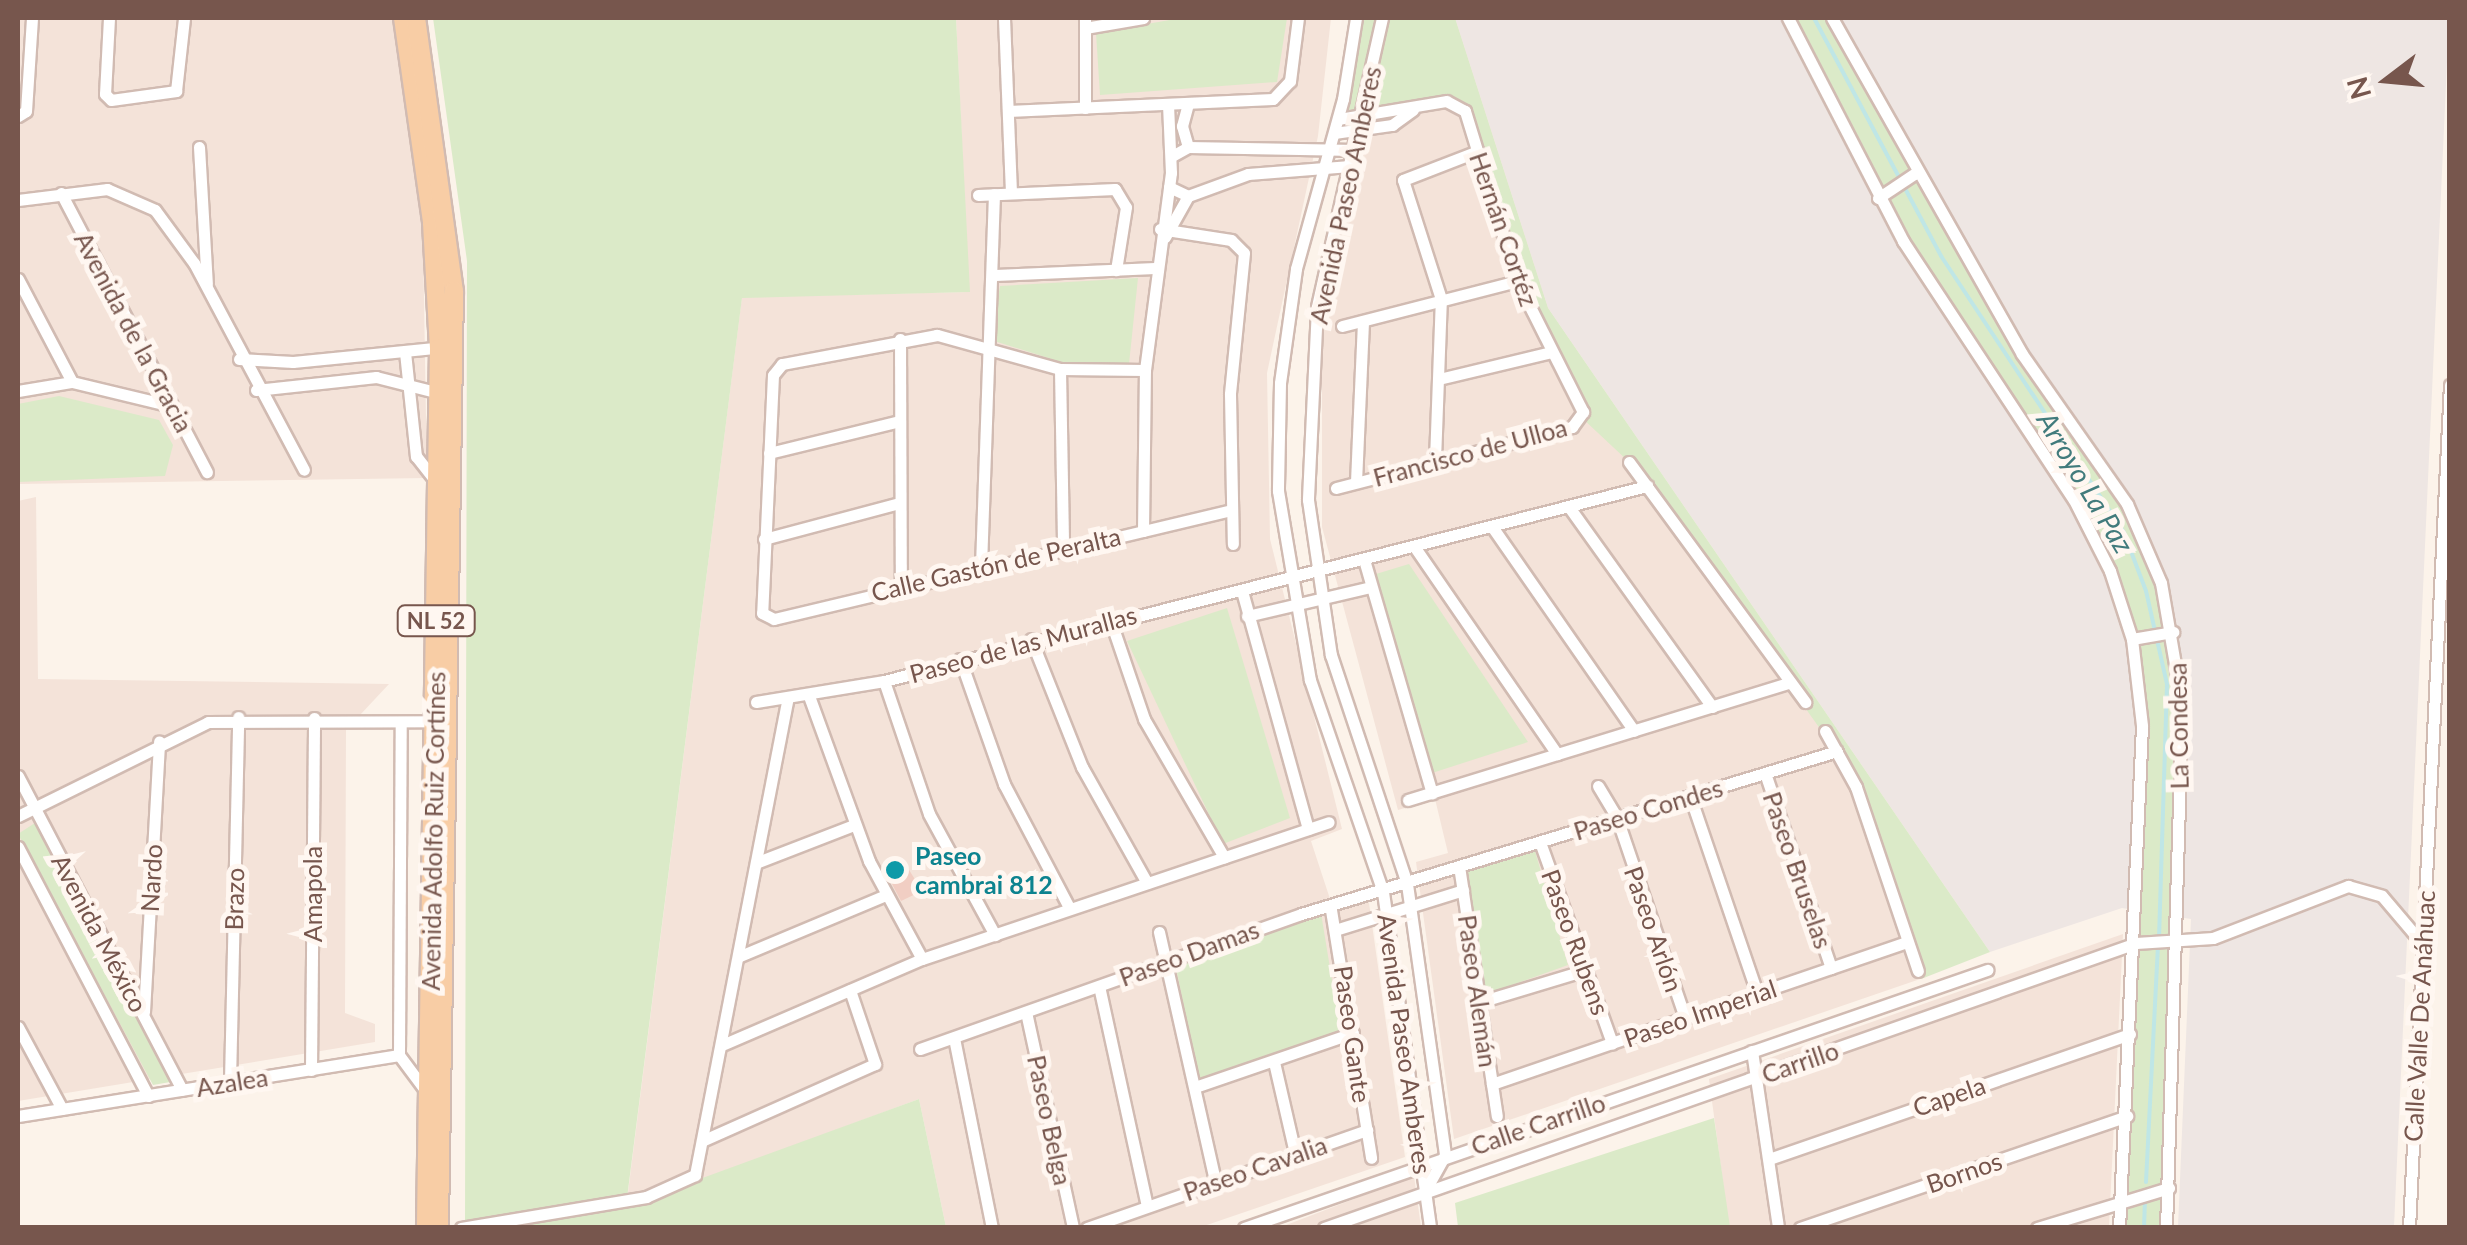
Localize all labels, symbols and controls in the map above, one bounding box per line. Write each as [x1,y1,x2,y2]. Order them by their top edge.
north arrow [2337,30,2437,130]
street label: Avenida Paseo Amberes [1303,63,1387,327]
text: N [2339,73,2377,103]
street label: Hernán Cortéz [1464,148,1544,310]
street label: Avenida de la Gracia [69,227,199,437]
water label: Arroyo La Paz [2031,405,2141,559]
street label: Francisco de Ulloa [1370,412,1570,492]
street label: Calle Gastón de Peralta [868,521,1124,607]
street label: Paseo de las Murallas [906,599,1140,689]
road number: NL 52 [396,604,476,638]
street label: La Condesa [2162,662,2194,790]
street label: Avenida Adolfo Ruiz Cortínes [415,671,451,991]
street label: Paseo Condes [1570,772,1726,846]
street label: Paseo Bruselas [1757,788,1839,952]
place label: Paseo cambrai 812 [915,841,1053,900]
street label: Nardo [134,843,168,913]
street label: Amapola [297,846,327,942]
street label: Avenida México [46,849,154,1017]
marker: Paseo cambrai 812 [884,859,906,881]
street label: Paseo Arlón [1618,862,1690,996]
street label: Paseo Rubens [1536,865,1616,1019]
street label: Brazo [218,868,250,930]
street label: Calle Valle De Anáhuac [2397,889,2441,1143]
street label: Avenida Paseo Amberes [1372,912,1438,1176]
street label: Paseo Alemán [1452,912,1504,1070]
street label: Paseo Damas [1115,914,1263,992]
street label: Paseo Gante [1329,964,1377,1104]
street label: Paseo Imperial [1620,973,1780,1053]
street label: Carrillo [1758,1035,1842,1089]
street label: Paseo Belga [1022,1052,1078,1188]
street label: Azalea [194,1062,270,1102]
street label: Capela [1909,1070,1989,1122]
street label: Calle Carrillo [1467,1087,1609,1161]
street label: Paseo Cavalia [1179,1129,1331,1207]
street label: Bornos [1922,1145,2006,1199]

